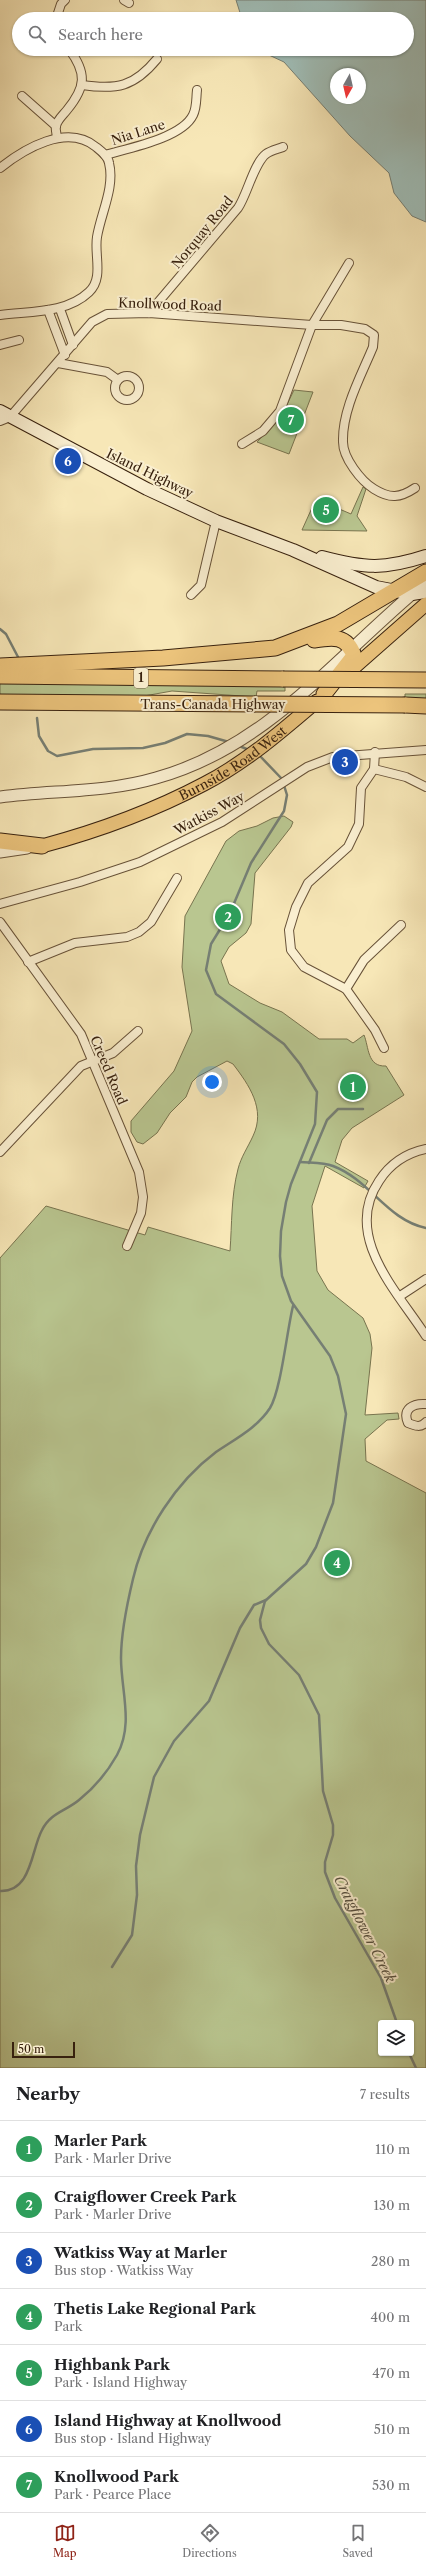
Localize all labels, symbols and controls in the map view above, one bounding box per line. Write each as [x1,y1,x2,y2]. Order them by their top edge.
search box [12,12,414,56]
icon: search [26,23,48,45]
text: Search here [58,25,143,44]
north arrow [330,68,366,104]
street label: Nia Lane [109,116,167,148]
street label: Norquay Road [168,193,236,271]
street label: Knollwood Road [118,294,222,314]
pin: 7 [278,405,304,435]
street label: Island Highway [104,445,197,501]
pin: 6 [55,446,81,476]
pin: 5 [313,495,339,525]
road number: 1 [134,668,148,688]
street label: Trans-Canada Highway [141,696,286,712]
street label: Burnside Road West [176,722,290,803]
pin: 3 [332,747,358,777]
street label: Watkiss Way [170,787,247,839]
pin: 2 [215,902,241,932]
street label: Creed Road [87,1033,131,1107]
your location [202,1072,222,1092]
pin: 1 [340,1072,366,1102]
pin: 4 [324,1548,350,1578]
water label: Craigflower Creek [330,1873,400,1986]
map controls [378,2020,414,2056]
button: layers [378,2020,414,2056]
scale bar [12,2040,75,2059]
text: 50 m [18,2042,44,2056]
text: Nearby [16,2084,80,2104]
text: 7 results [360,2086,410,2102]
text: Marler Park [54,2131,147,2150]
text: 1 [26,2141,32,2157]
text: 110 m [375,2141,410,2157]
text: Park · Marler Drive [54,2150,172,2166]
text: Craigflower Creek Park [54,2187,237,2206]
text: 2 [25,2197,33,2213]
text: 130 m [374,2197,410,2213]
text: Park · Marler Drive [54,2206,172,2222]
text: Watkiss Way at Marler [54,2243,227,2262]
text: 3 [25,2253,33,2269]
text: 280 m [371,2253,410,2269]
text: Bus stop · Watkiss Way [54,2262,194,2278]
text: Thetis Lake Regional Park [54,2299,256,2318]
text: 4 [25,2309,33,2325]
text: 400 m [370,2309,410,2325]
text: Park [54,2318,82,2334]
text: Highbank Park [54,2355,170,2374]
text: 5 [25,2365,33,2381]
text: 470 m [372,2365,410,2381]
text: Park · Island Highway [54,2374,187,2390]
text: Island Highway at Knollwood [54,2411,281,2430]
text: 6 [25,2421,33,2437]
text: 510 m [374,2421,410,2437]
text: Bus stop · Island Highway [54,2430,212,2446]
text: Knollwood Park [54,2467,179,2486]
text: 7 [26,2477,32,2493]
text: 530 m [372,2477,410,2493]
text: Park · Pearce Place [54,2486,171,2502]
tab: Map [53,2522,77,2560]
tab: Directions [182,2522,237,2560]
tab: Saved [343,2522,373,2560]

